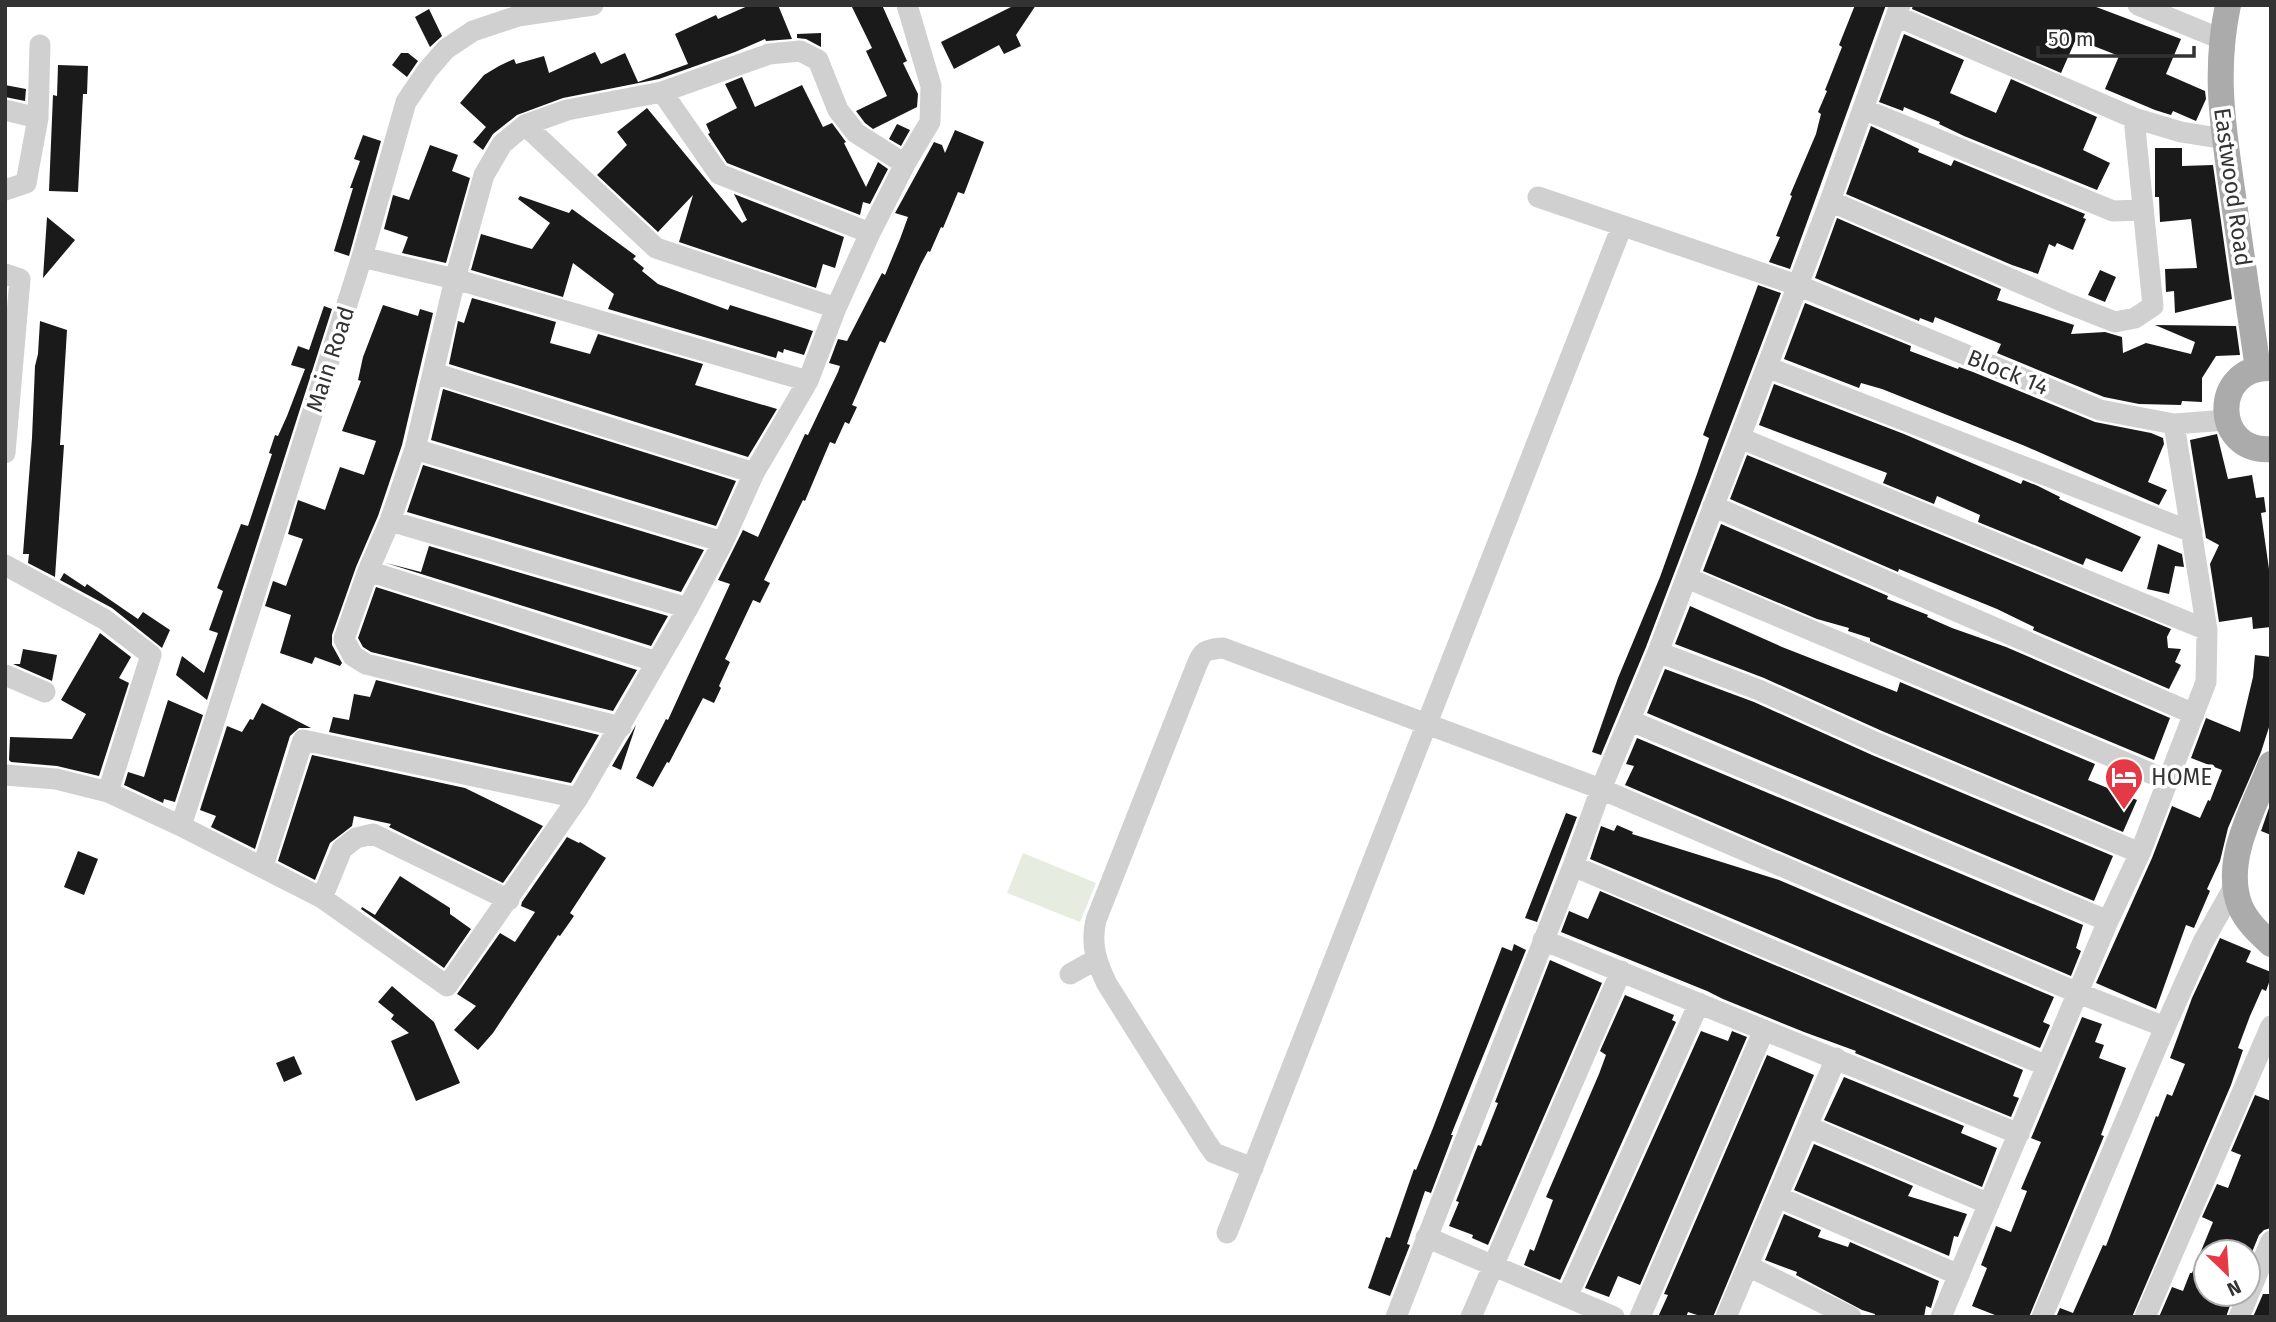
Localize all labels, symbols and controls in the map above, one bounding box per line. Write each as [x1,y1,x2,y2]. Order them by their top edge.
scale bar [2038,14,2194,58]
text: 50 m [2048,26,2094,52]
street label: Eastwood Road [2208,106,2258,268]
street label: Main Road [300,303,360,415]
street label: Block 14 [1963,343,2053,401]
hotel icon: HOME [2103,756,2145,811]
place label: HOME [2151,763,2213,791]
north arrow [2192,1238,2262,1308]
text: N [2223,1275,2245,1301]

